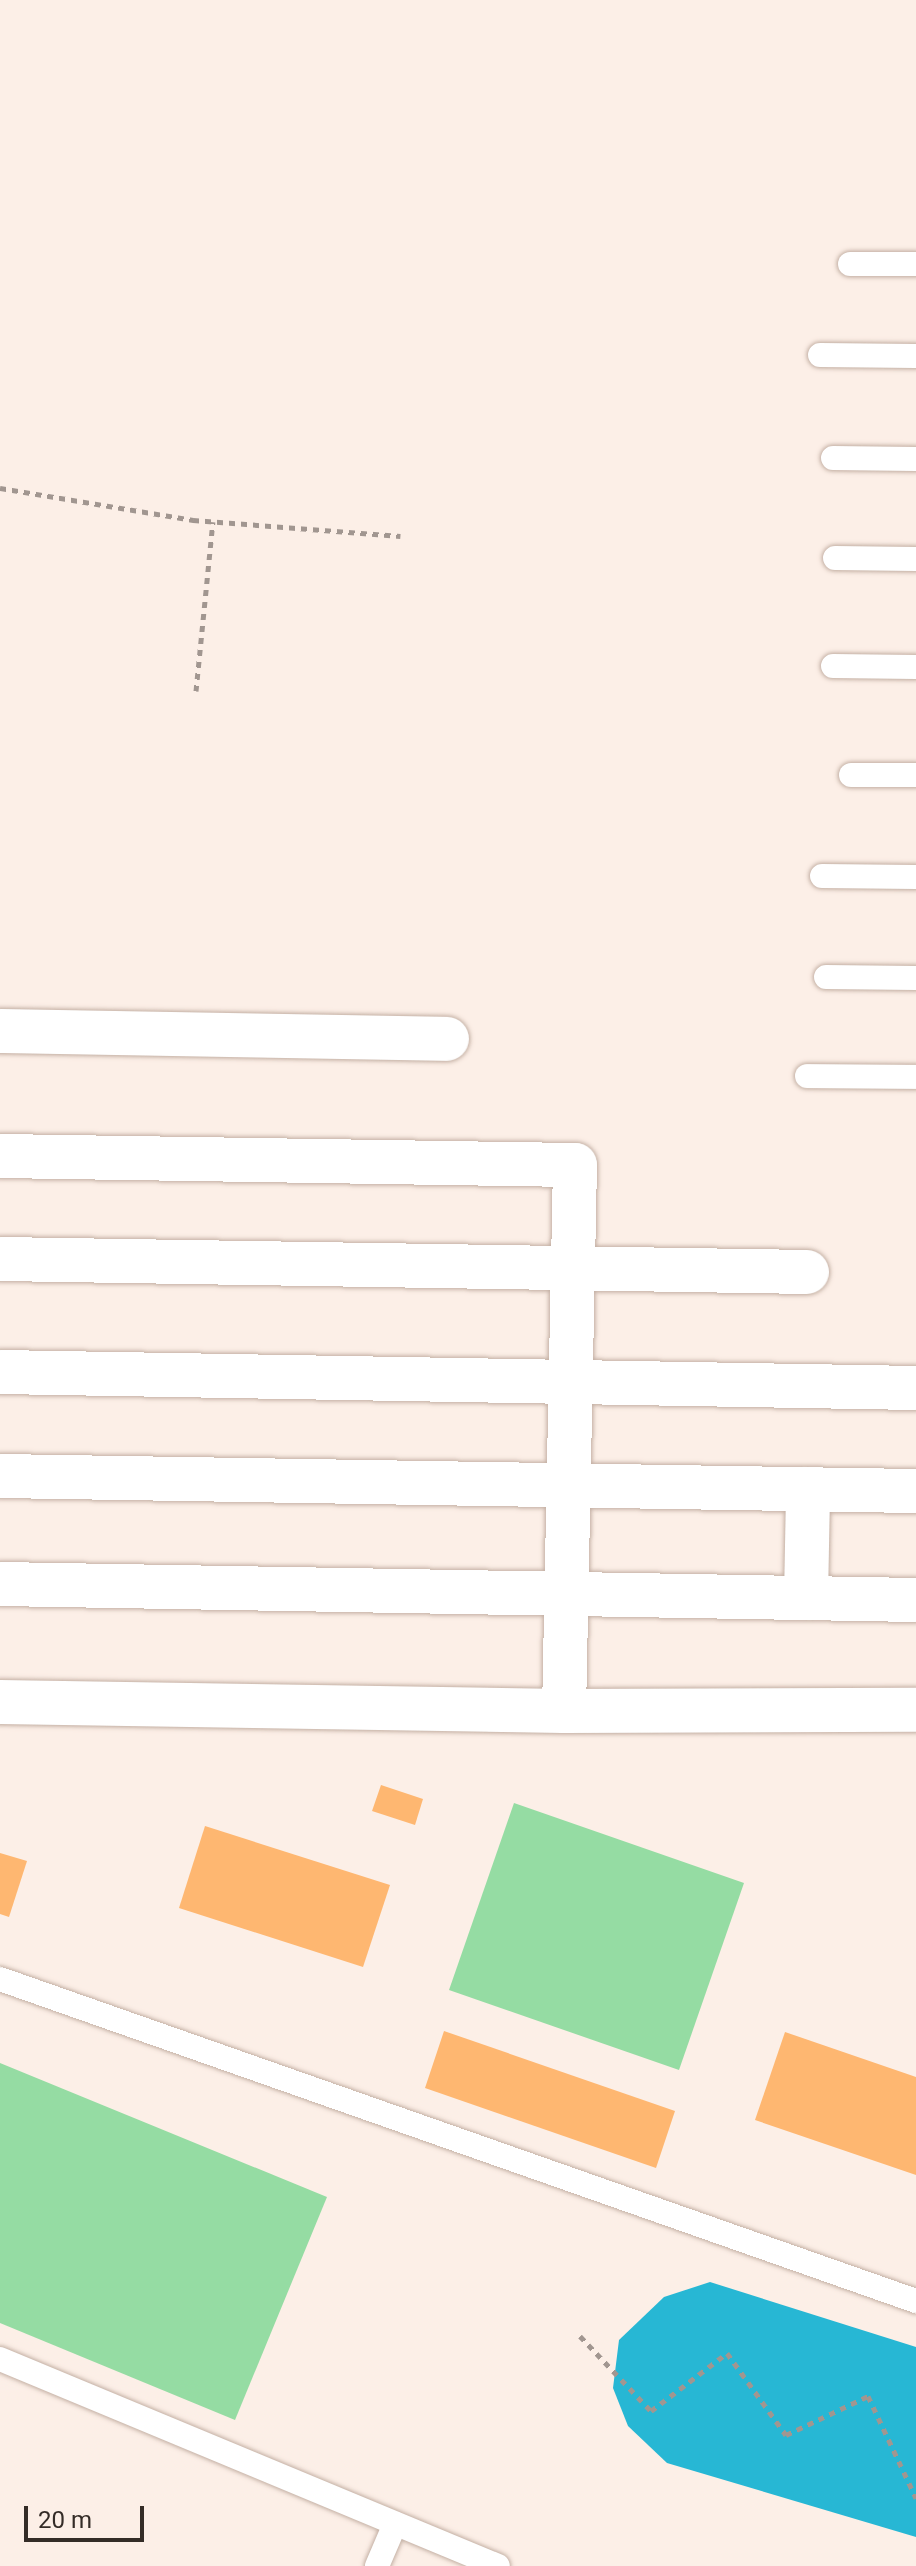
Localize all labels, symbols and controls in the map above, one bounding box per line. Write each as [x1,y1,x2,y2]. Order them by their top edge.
scale bar [28,2490,148,2540]
text: 20 m [38,2506,92,2534]

